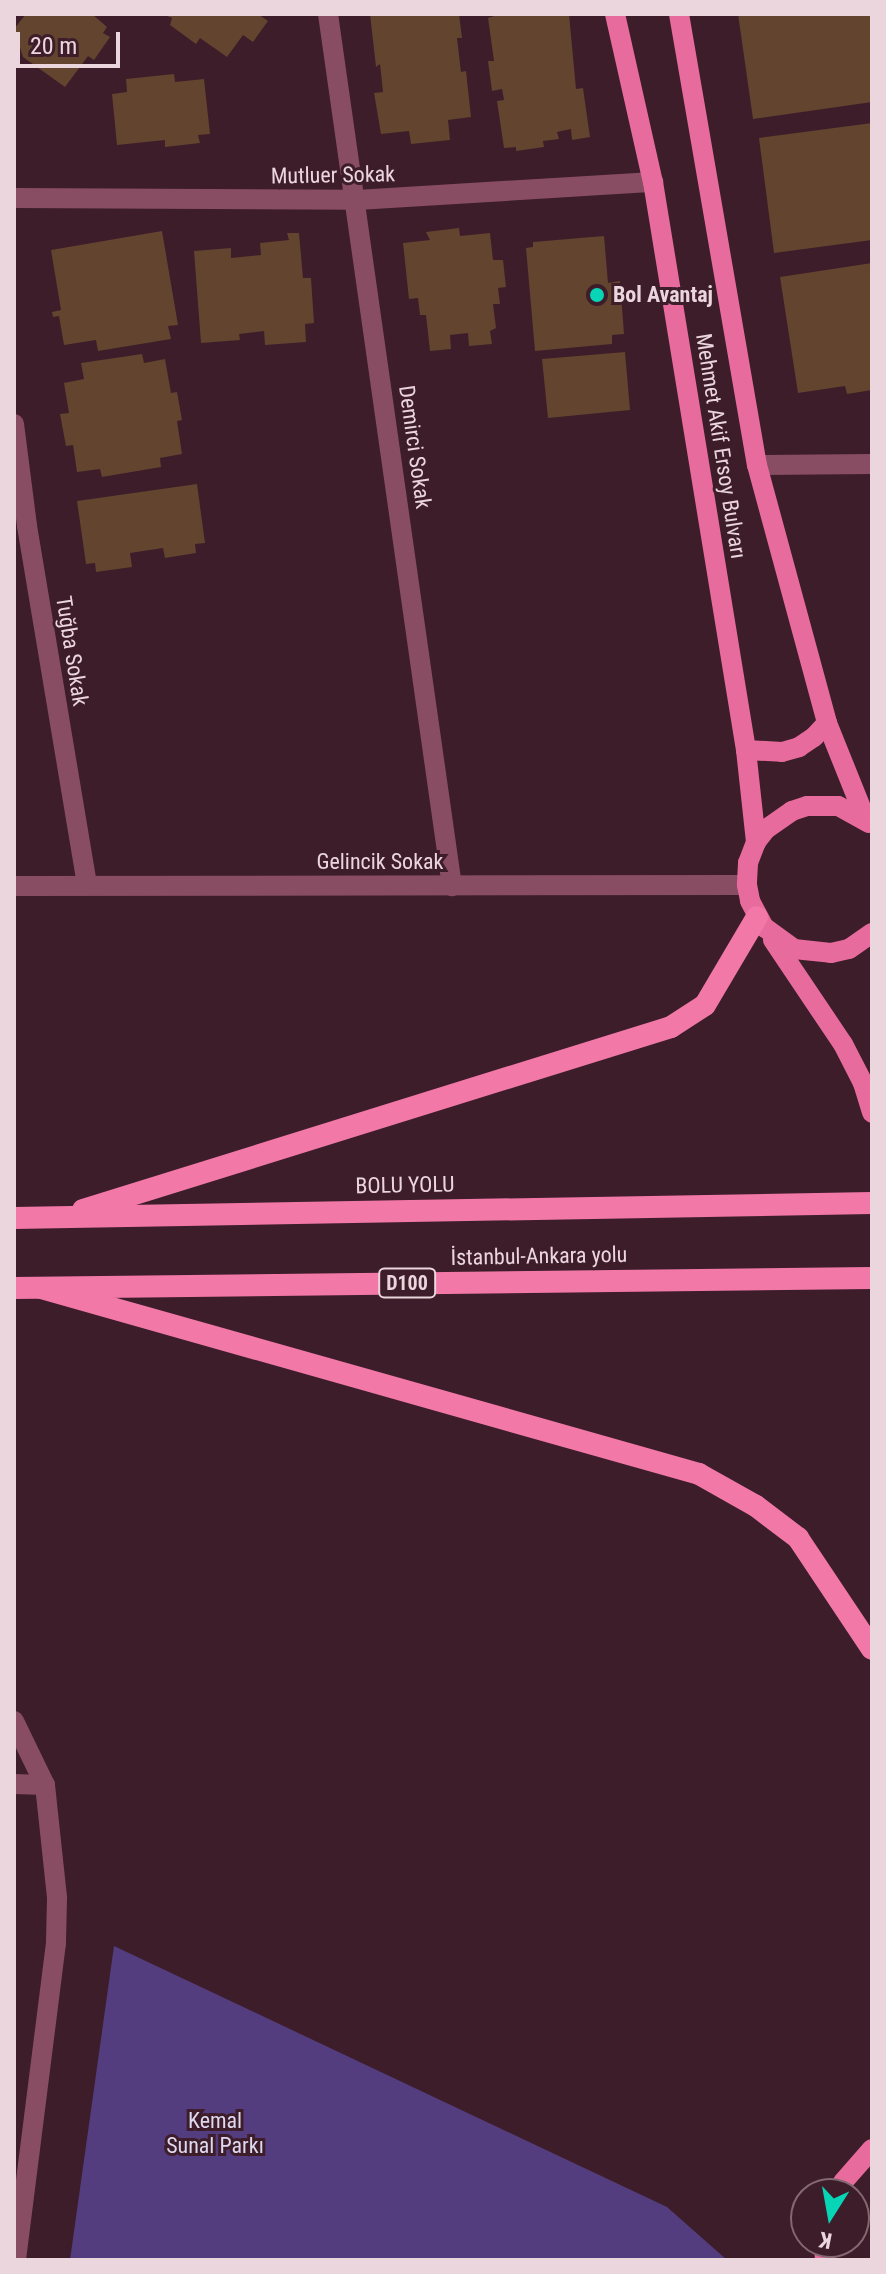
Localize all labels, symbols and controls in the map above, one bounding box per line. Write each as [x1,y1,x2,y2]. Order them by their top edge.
scale bar [20,16,124,66]
text: 20 m [30,32,77,60]
street label: Mutluer Sokak [271,161,395,189]
place label: Bol Avantaj [613,282,713,308]
marker: Bol Avantaj [588,286,606,304]
street label: Mehmet Akif Ersoy Bulvarı [690,331,752,561]
street label: Demirci Sokak [393,384,437,510]
street label: Tuğba Sokak [50,594,94,708]
street label: Gelincik Sokak [316,849,444,875]
street label: BOLU YOLU [355,1171,455,1199]
street label: İstanbul-Ankara yolu [450,1241,628,1271]
road number: D100 [377,1267,437,1299]
park label: Kemal Sunal Parkı [166,2107,264,2158]
north arrow [790,2178,870,2258]
text: K [817,2227,834,2254]

